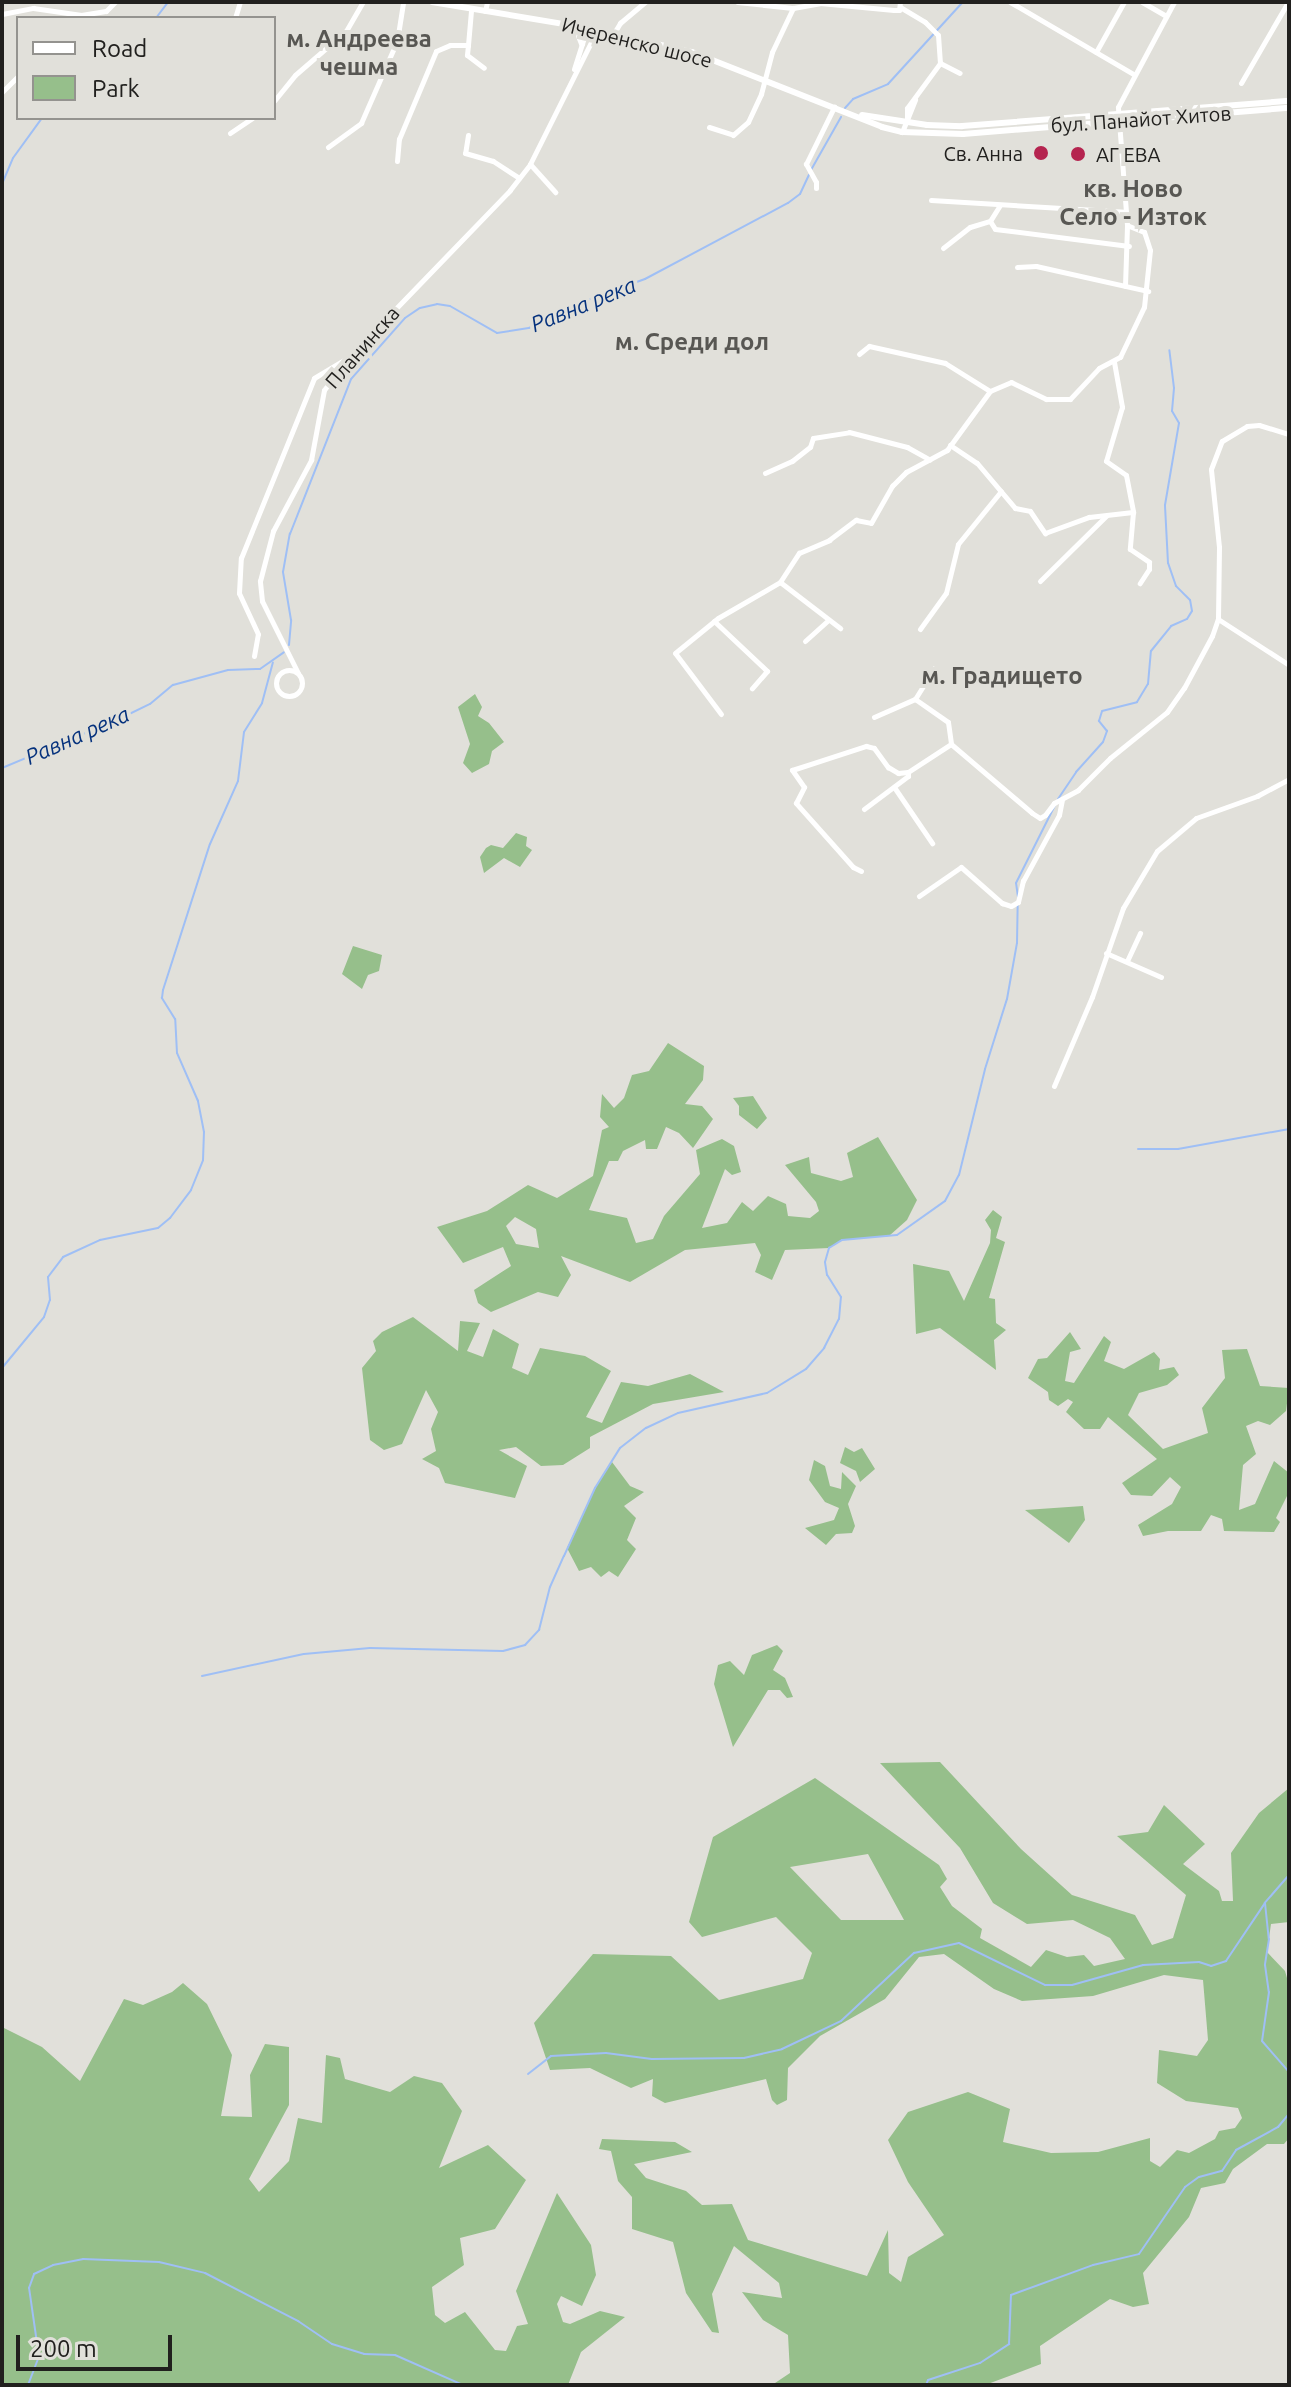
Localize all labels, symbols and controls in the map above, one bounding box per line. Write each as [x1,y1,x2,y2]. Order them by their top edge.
street label: Ичеренско шосе [559,12,715,72]
legend [16,16,276,120]
district label: м. Андреева чешма [286,25,432,81]
text: Road [92,35,147,62]
text: Park [92,75,140,102]
street label: бул. Панайот Хитов [1050,101,1232,137]
place label: Св. Анна [944,141,1023,165]
marker: Св. Анна [1030,142,1052,164]
place label: АГ ЕВА [1096,142,1160,166]
marker: АГ ЕВА [1067,143,1089,165]
district label: кв. Ново Село - Изток [1059,175,1207,231]
water label: Равна река [527,271,639,337]
street label: Планинска [320,301,404,393]
district label: м. Среди дол [615,328,769,356]
district label: м. Градището [921,662,1083,690]
water label: Равна река [21,700,133,770]
scale bar [20,2319,176,2369]
text: 200 m [30,2335,97,2362]

